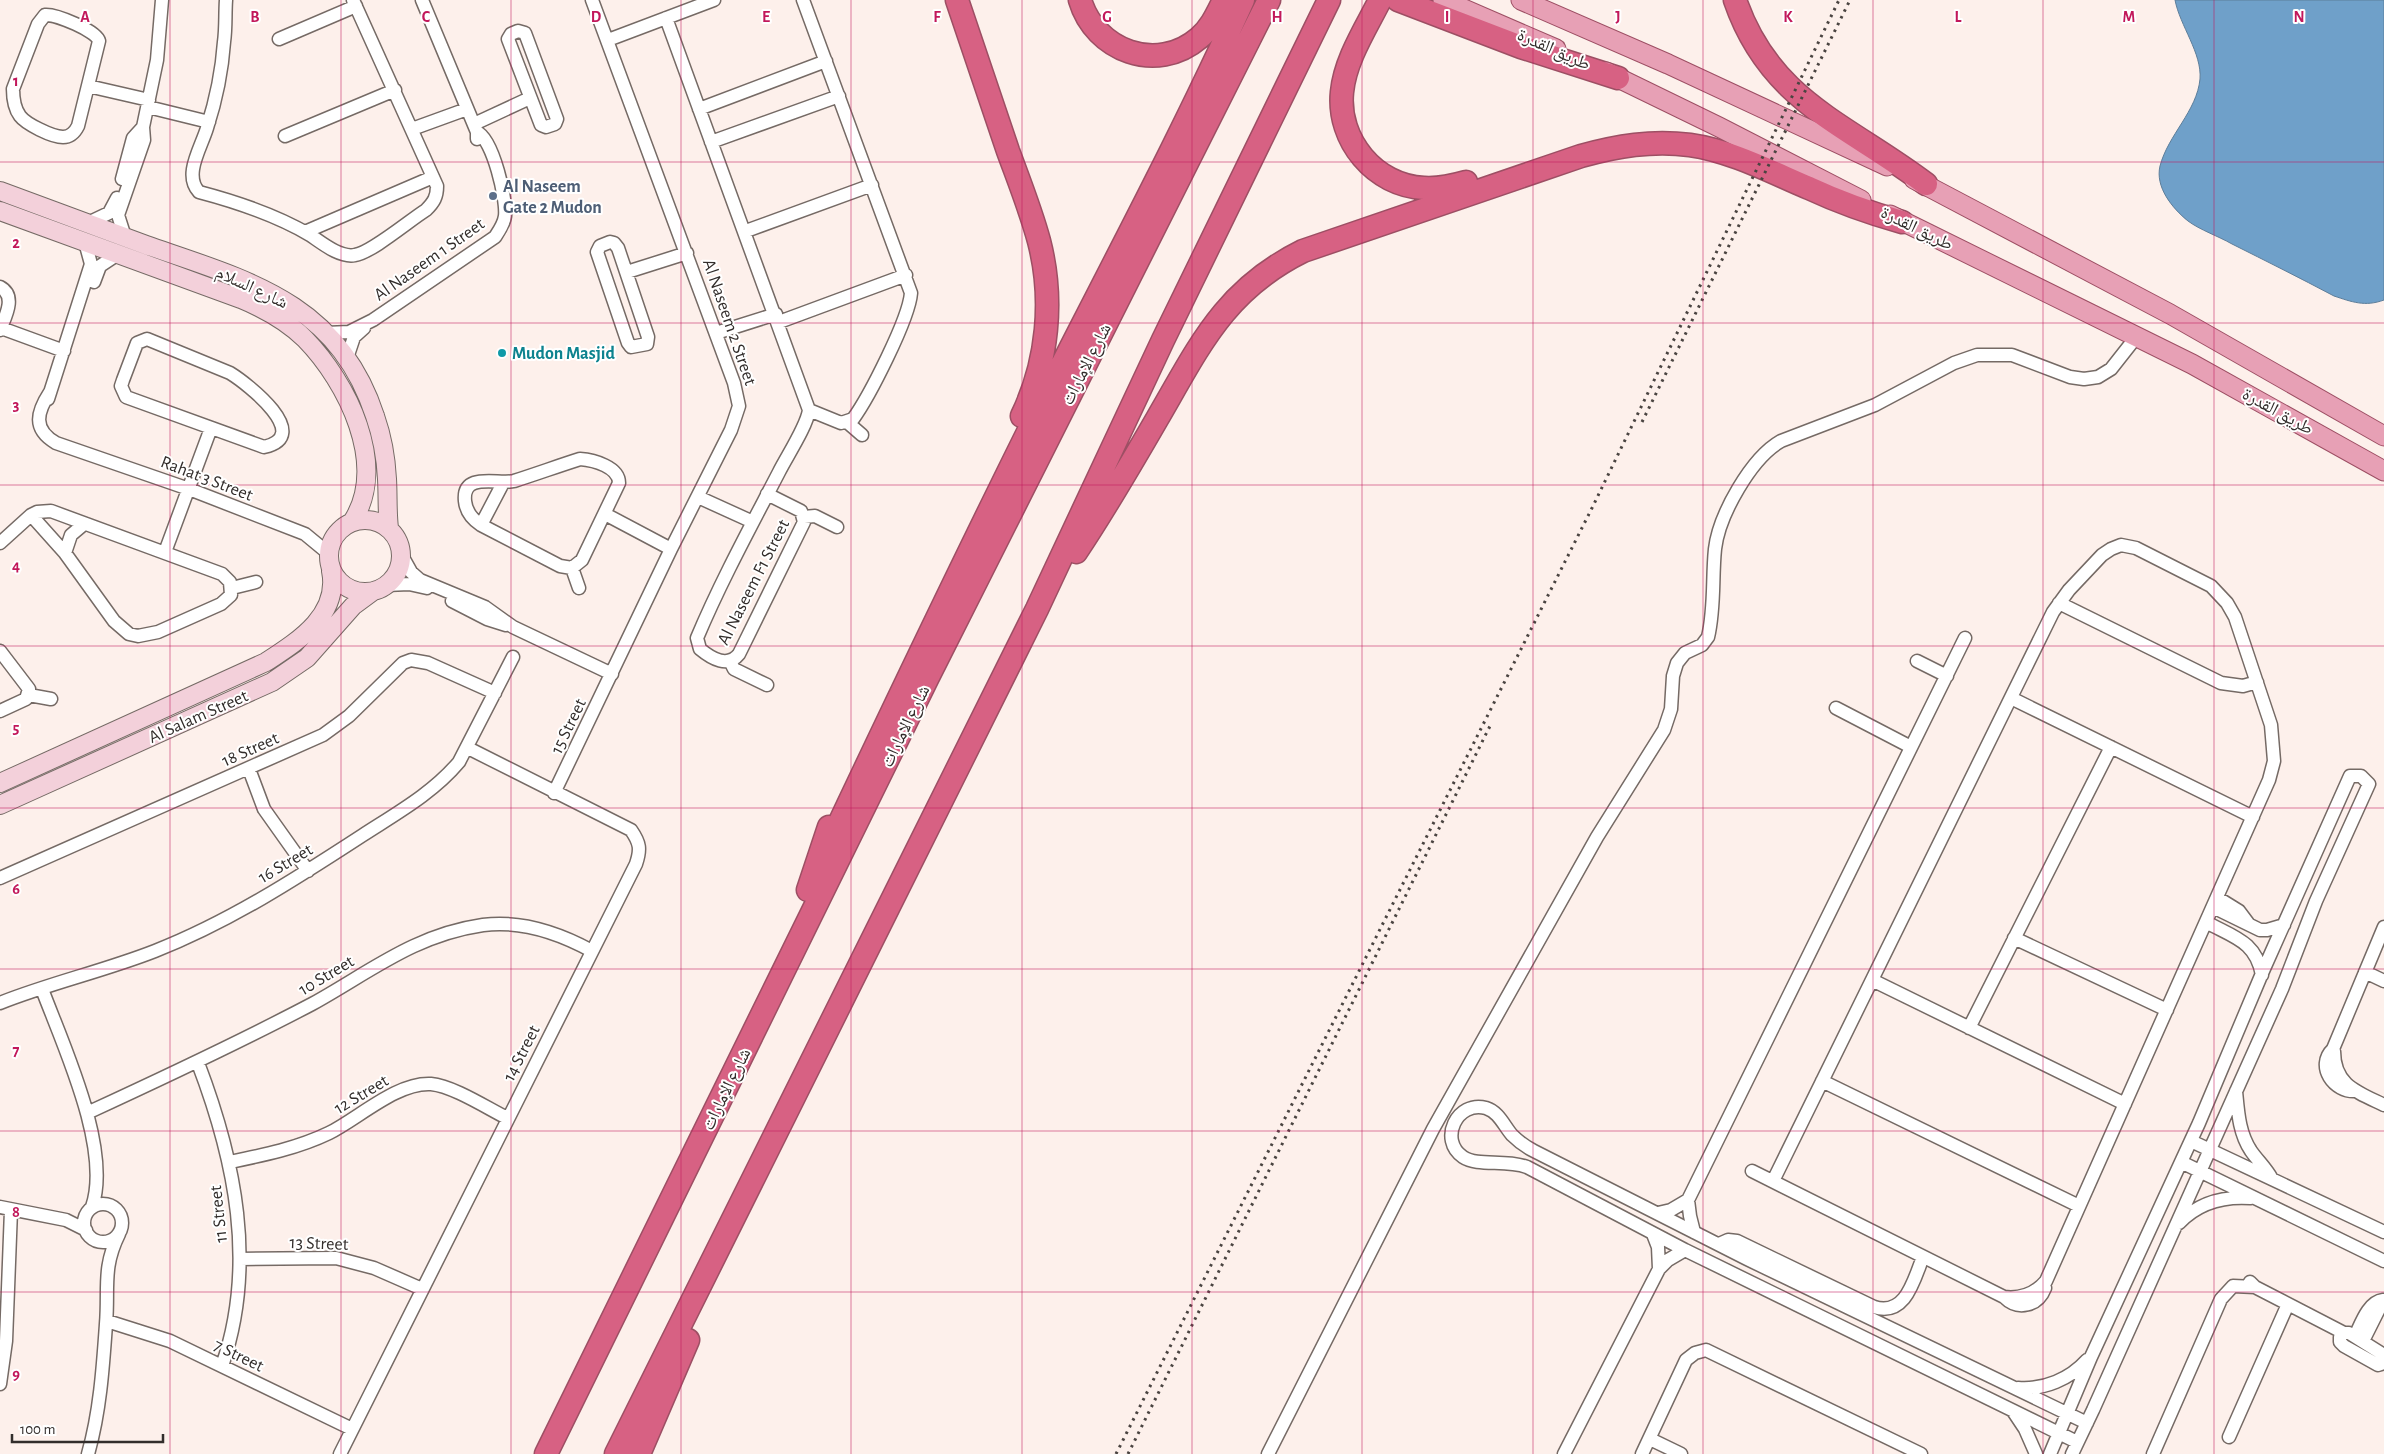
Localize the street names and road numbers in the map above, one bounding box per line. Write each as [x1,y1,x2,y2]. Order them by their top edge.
street label: طريق القدرة [1514,26,1593,75]
street label: طريق القدرة [1877,204,1955,255]
street label: Al Naseem 1 Street [371,215,488,305]
street label: Al Naseem 2 Street [699,257,759,388]
street label: شارع السلام [212,263,290,314]
street label: شارع الإمارات [1059,321,1116,409]
street label: طريق القدرة [2239,385,2316,439]
street label: Rahat 3 Street [158,453,255,505]
street label: Al Naseem F1 Street [715,517,793,648]
street label: شارع الإمارات [878,683,934,771]
street label: Al Salam Street [146,687,251,747]
street label: 15 Street [548,696,590,757]
street label: 18 Street [219,729,282,770]
street label: 16 Street [255,841,316,887]
street label: 10 Street [296,952,358,999]
street label: 14 Street [500,1022,544,1084]
street label: شارع الإمارات [699,1046,755,1134]
street label: 12 Street [331,1072,392,1118]
street label: 11 Street [207,1184,231,1244]
street label: 13 Street [289,1234,349,1254]
street label: 7 Street [211,1336,266,1376]

